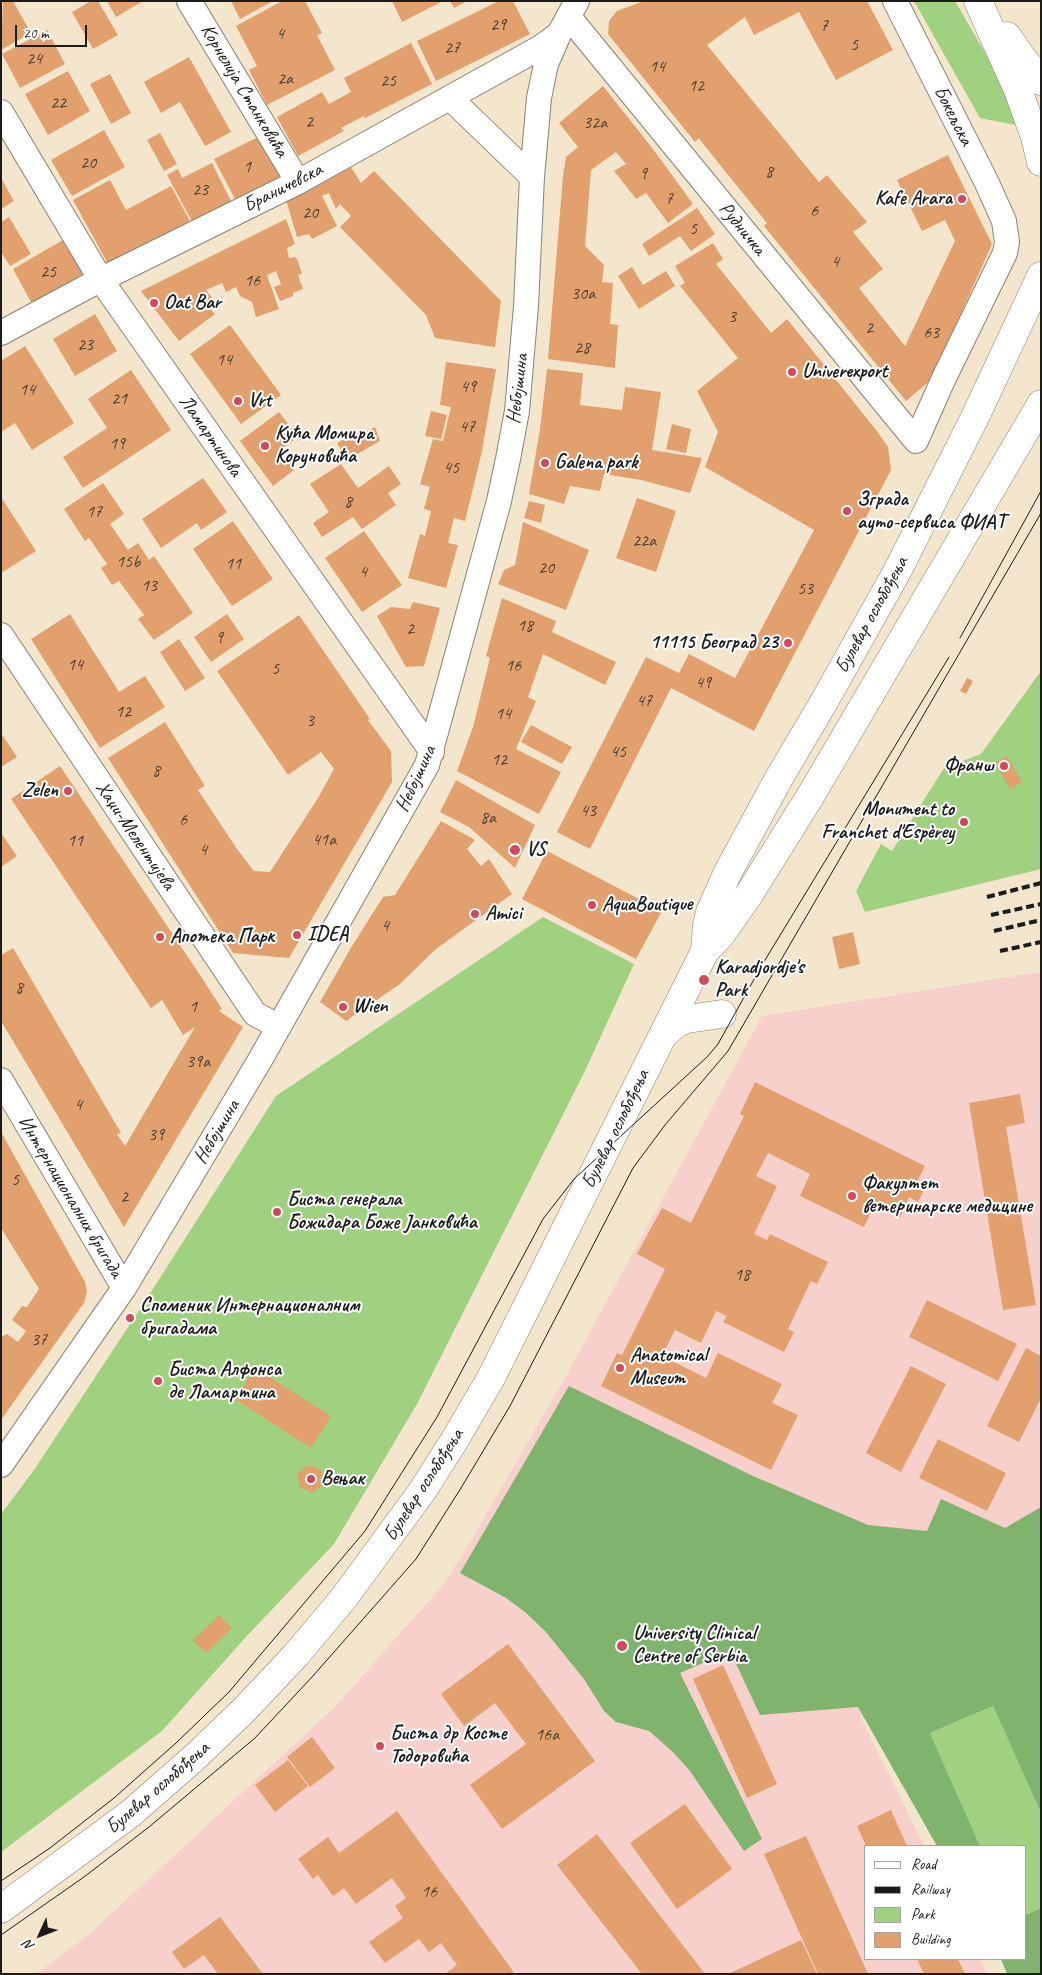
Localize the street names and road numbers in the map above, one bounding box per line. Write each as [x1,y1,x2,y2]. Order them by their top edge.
street label: Корнелија Станковића [195,20,293,162]
street label: Бокељска [928,82,978,150]
street label: Браничевска [239,158,327,218]
street label: Рудничка [713,197,771,261]
street label: Небојшина [502,353,534,425]
street label: Ламартинова [173,391,247,481]
street label: Булевар ослобођења [830,553,914,677]
street label: Небојшина [390,742,442,816]
street label: Хаџи-Мелентијева [90,777,180,895]
street label: Булевар ослобођења [577,1066,655,1192]
street label: Небојшина [189,1096,245,1168]
street label: Интернационалних бригада [12,1112,128,1282]
street label: Булевар ослобођења [379,1424,469,1546]
street label: Булевар ослобођења [101,1736,215,1840]

